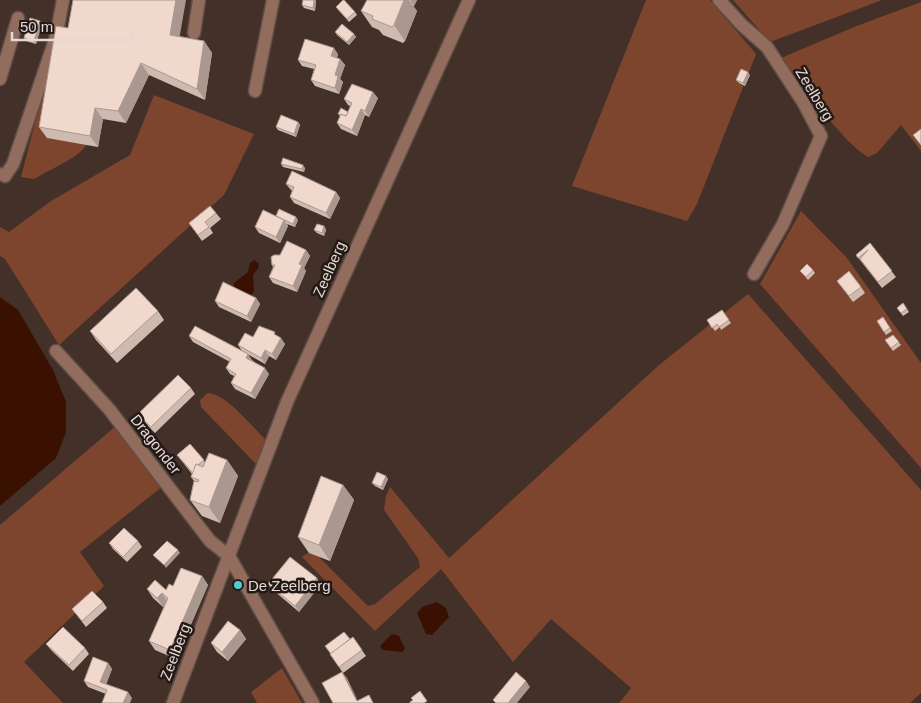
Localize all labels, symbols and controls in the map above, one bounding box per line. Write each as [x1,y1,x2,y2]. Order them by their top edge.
scale bar [12,10,132,42]
text: 50 m [20,18,53,35]
street label: Zeelberg [792,64,838,124]
street label: Zeelberg [309,239,349,299]
street label: Dragonder [127,411,185,477]
place label: De Zeelberg [248,577,331,594]
marker: De Zeelberg [232,579,244,591]
street label: Zeelberg [156,621,194,683]

